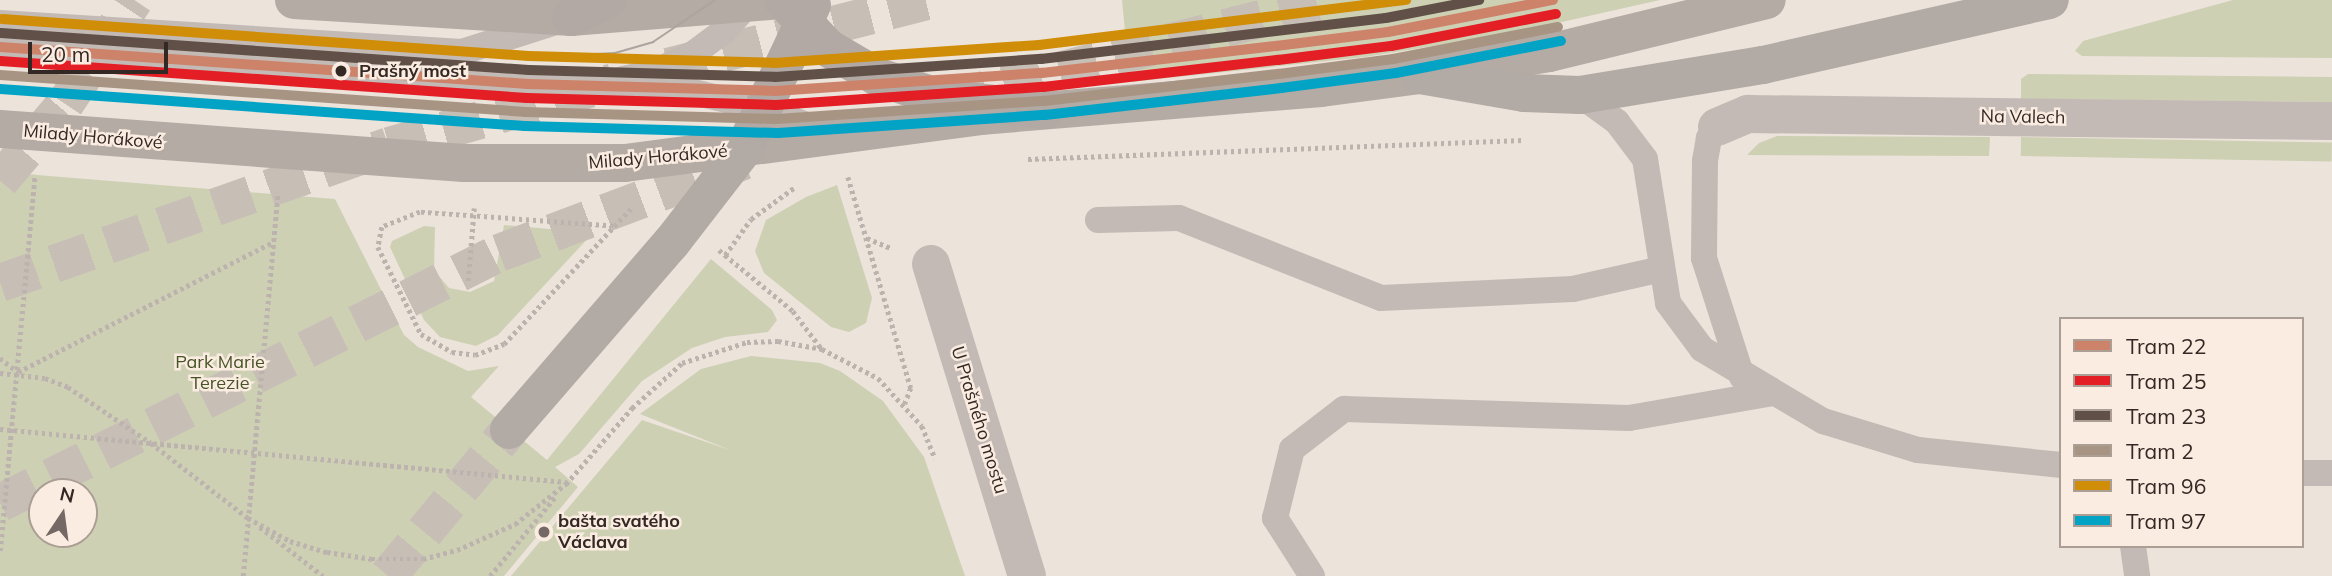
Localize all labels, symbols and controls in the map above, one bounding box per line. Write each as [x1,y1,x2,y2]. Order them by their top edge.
scale bar [32,28,172,72]
text: 20 m [41,41,90,67]
marker: Prašný most [329,59,353,83]
place label: Prašný most [359,60,466,82]
street label: Na Valech [1980,105,2066,129]
street label: Milady Horákové [22,120,164,154]
street label: Milady Horákové [587,140,729,174]
legend [2059,317,2304,548]
text: Tram 22 [2126,333,2206,359]
street label: U Prašného mostu [946,344,1012,496]
park label: Park Marie Terezie [175,352,265,394]
text: Tram 25 [2126,368,2206,394]
text: Tram 23 [2126,403,2206,429]
text: Tram 2 [2126,438,2194,464]
text: Tram 96 [2126,473,2206,499]
north arrow [28,478,98,548]
text: N [58,481,77,508]
text: Tram 97 [2126,508,2206,534]
place label: bašta svatého Václava [558,511,680,554]
marker: bašta svatého Václava [536,524,552,540]

